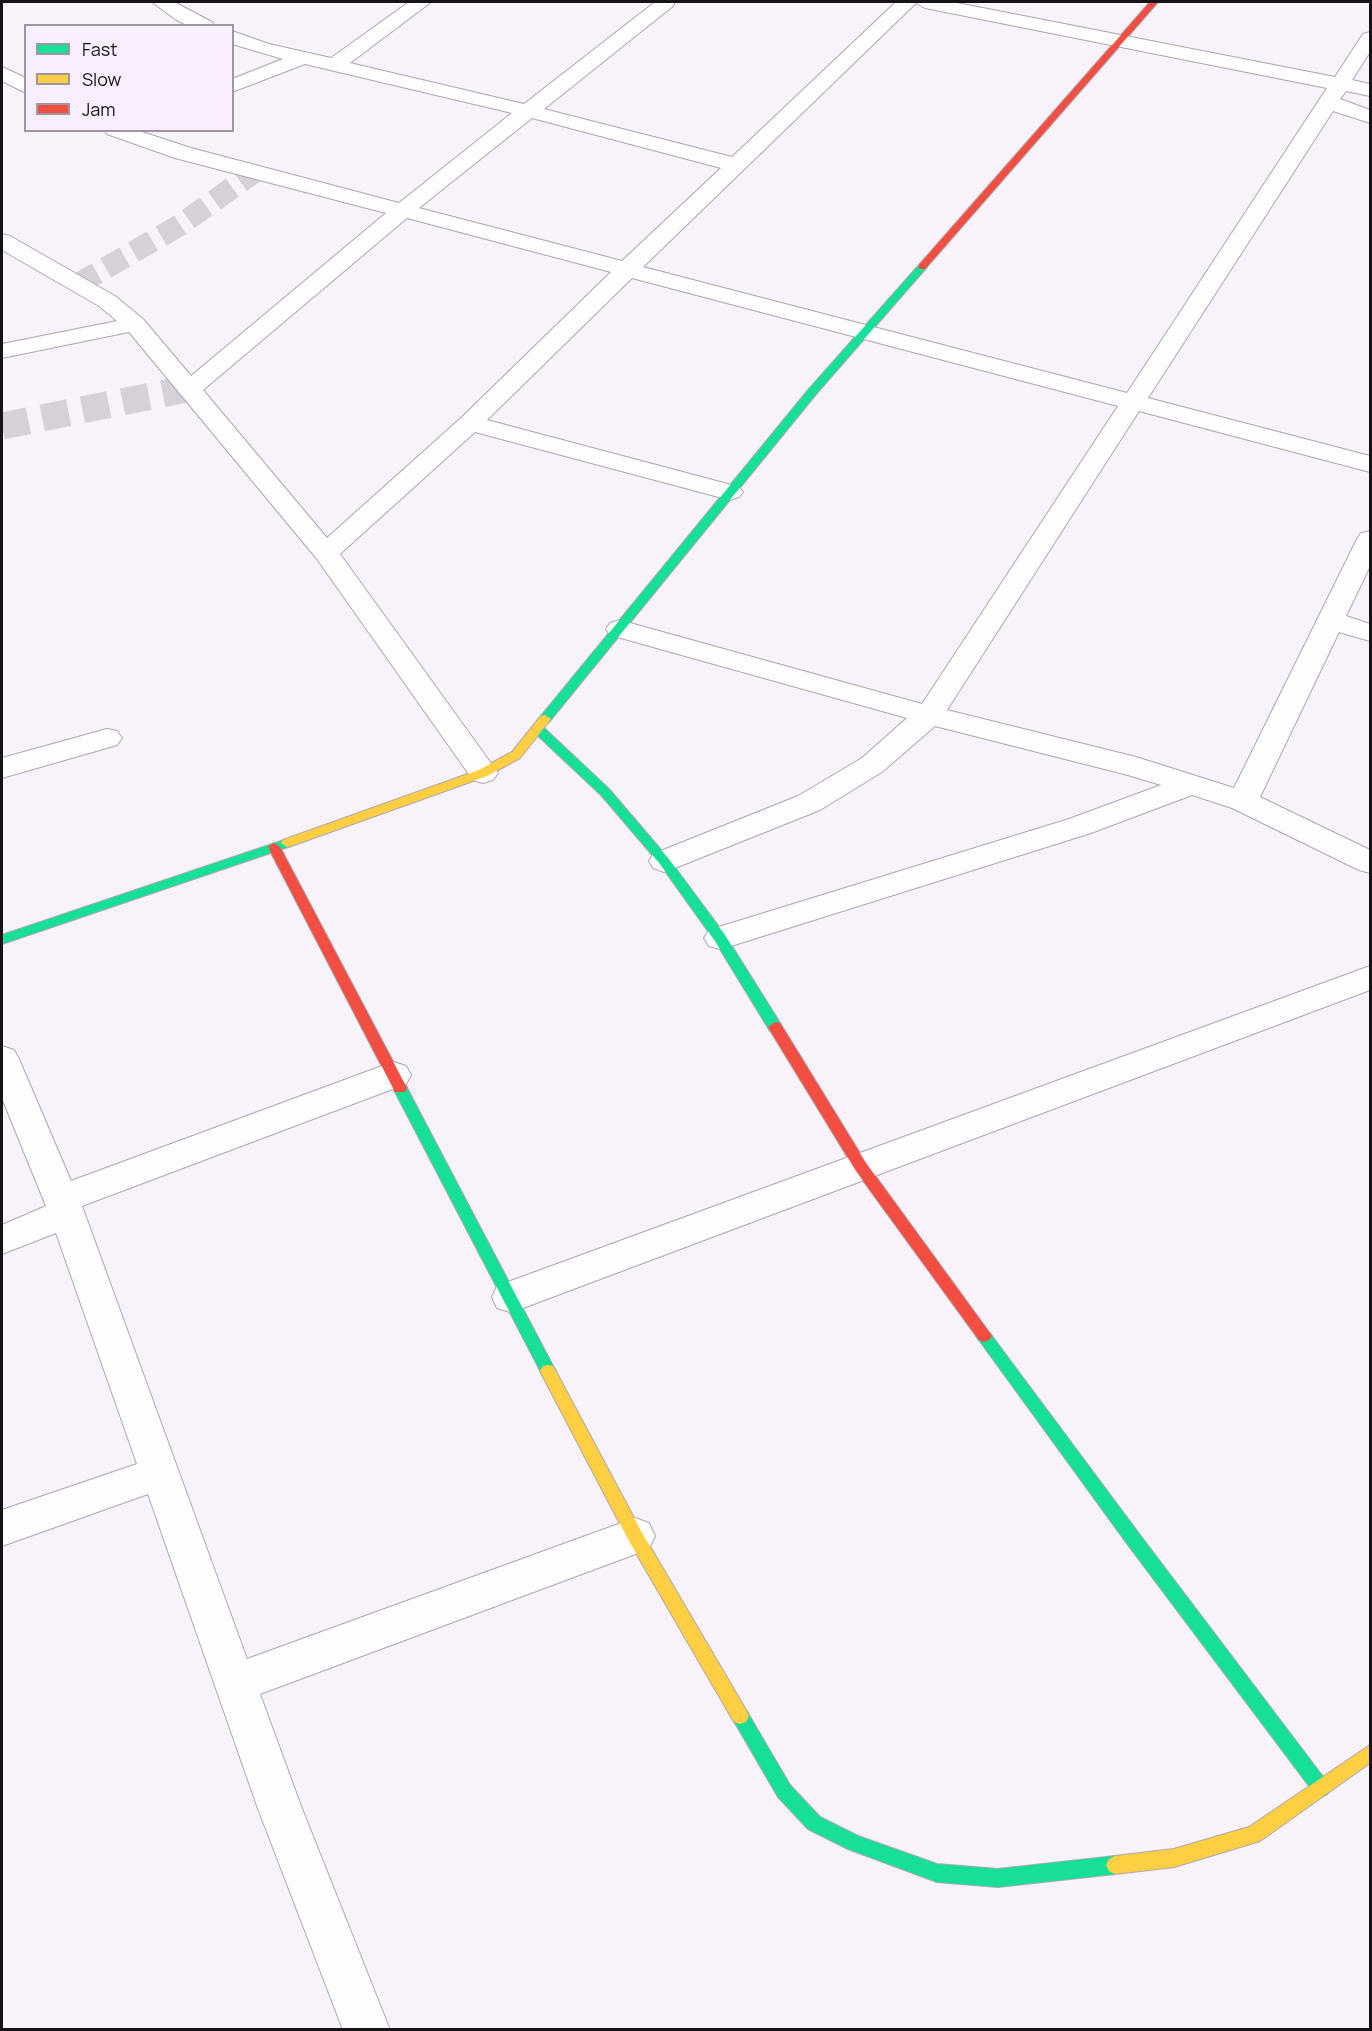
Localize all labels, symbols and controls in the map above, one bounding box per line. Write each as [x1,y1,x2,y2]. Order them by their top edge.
legend [24,24,234,132]
text: Fast [82,37,117,61]
text: Slow [82,67,121,91]
text: Jam [82,97,116,121]

